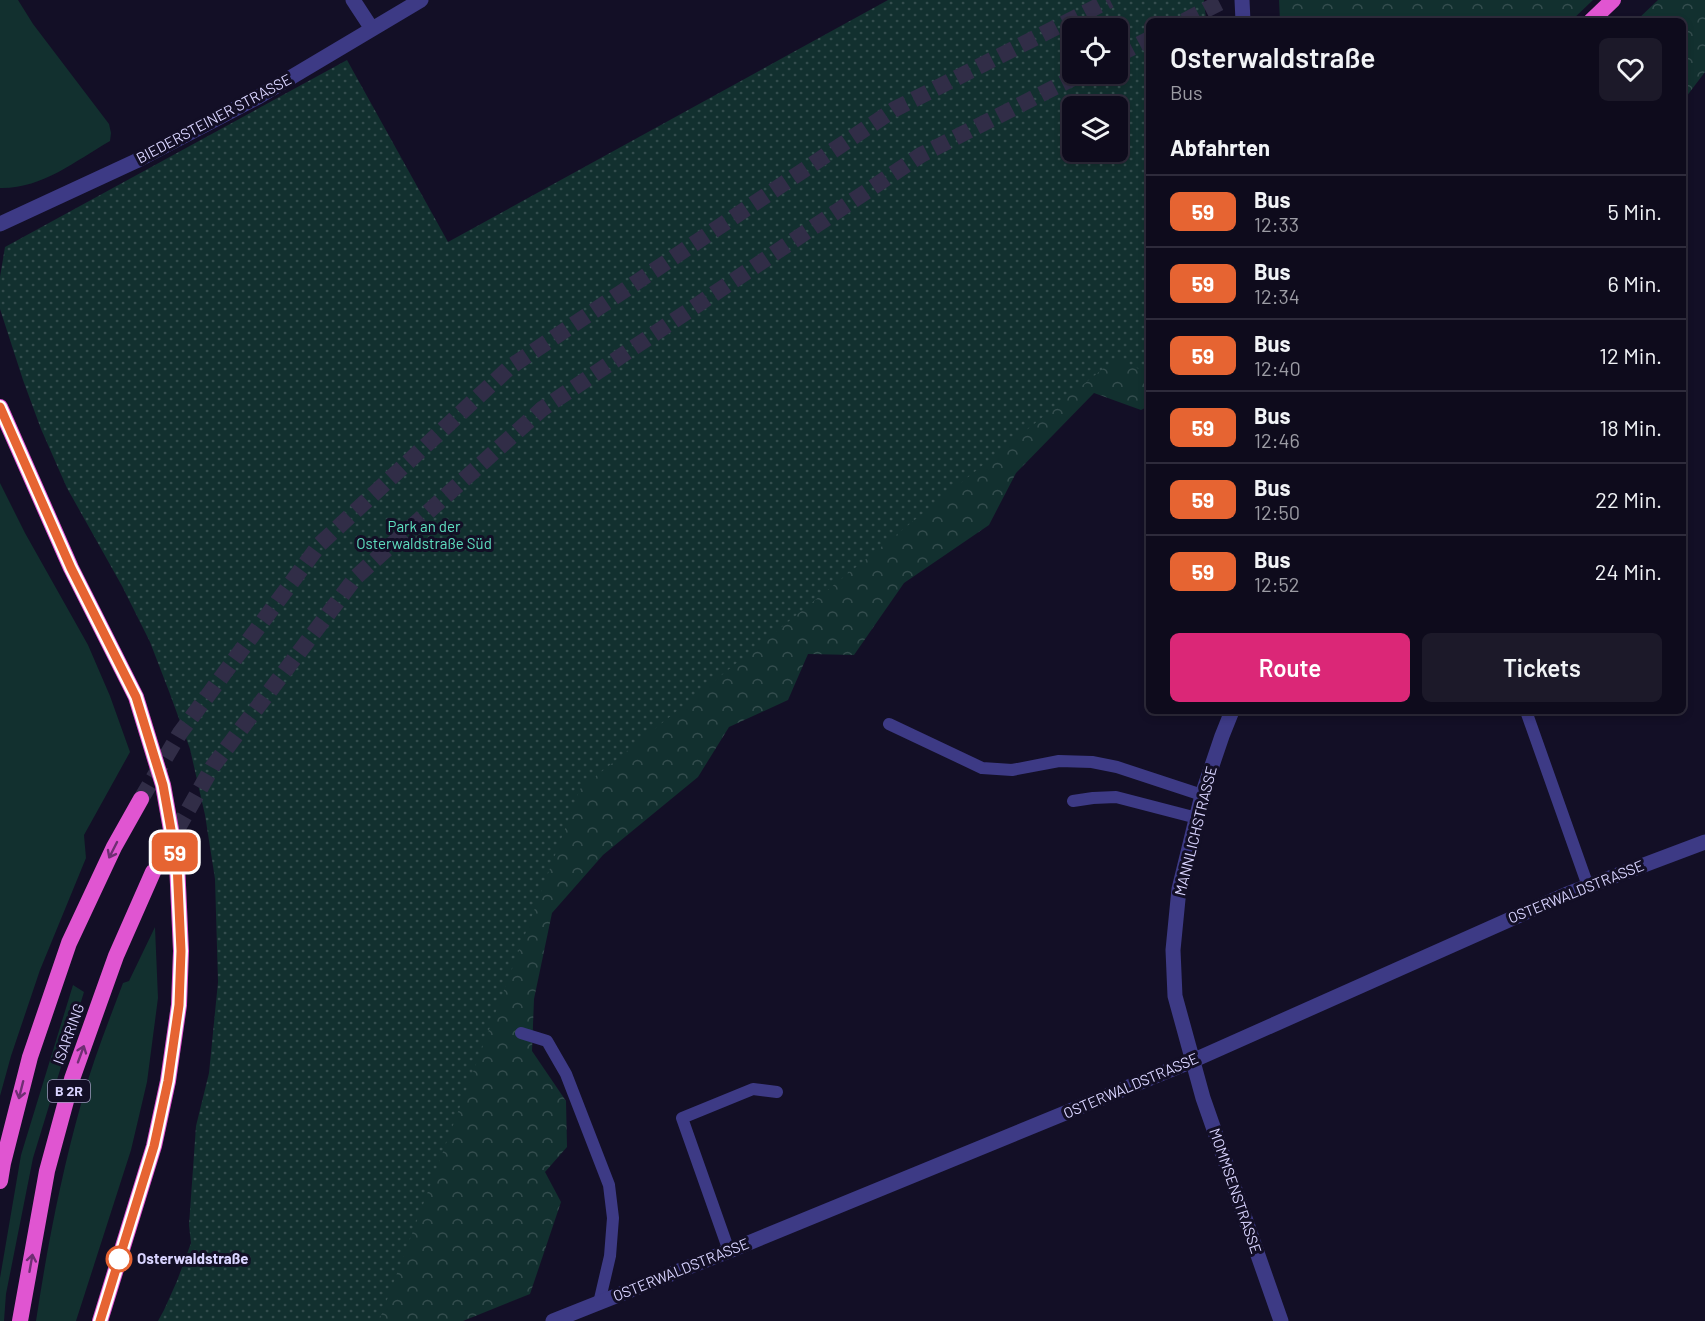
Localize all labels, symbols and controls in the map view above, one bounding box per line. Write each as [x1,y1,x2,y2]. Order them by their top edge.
map controls [1062,18,1128,162]
button: locate [1062,18,1128,84]
button: heart [1599,38,1662,101]
text: Osterwaldstraße [1170,40,1375,74]
street label: BIEDERSTEINER STRASSE [133,70,294,167]
text: Bus [1170,80,1203,104]
button: layers [1062,96,1128,162]
text: Abfahrten [1170,134,1270,160]
text: Bus [1254,186,1291,212]
text: 5 Min. [1607,198,1662,224]
text: 59 [1192,199,1214,224]
text: 12:33 [1254,212,1299,236]
text: Bus [1254,258,1291,284]
text: 6 Min. [1607,270,1662,296]
text: 59 [1192,271,1214,296]
text: 12:34 [1254,284,1300,308]
text: Bus [1254,330,1291,356]
text: 12 Min. [1599,342,1662,368]
text: 59 [1192,343,1214,368]
text: 12:40 [1254,356,1301,380]
text: Bus [1254,402,1291,428]
text: 18 Min. [1600,414,1662,440]
text: 59 [1192,415,1214,440]
text: 12:46 [1254,428,1300,452]
text: Bus [1254,474,1291,500]
text: 22 Min. [1595,486,1662,512]
text: 59 [1192,487,1214,512]
text: 12:50 [1254,500,1300,524]
park label: Park an der Osterwaldstraße Süd [356,517,492,552]
text: Bus [1254,546,1291,572]
text: 24 Min. [1595,558,1662,584]
text: 59 [1192,559,1214,584]
text: 12:52 [1254,572,1300,596]
button: Route [1170,633,1410,702]
button: Tickets [1422,633,1662,702]
street label: MANNLICHSTRASSE [1170,764,1220,898]
line badge: 59 [148,832,202,872]
text: 59 [164,840,186,865]
one-way arrow [107,841,119,859]
street label: OSTERWALDSTRASSE [1505,856,1646,927]
street label: ISARRING [49,1001,87,1066]
one-way arrow [77,1045,88,1064]
street label: OSTERWALDSTRASSE [1060,1048,1201,1122]
road number: B 2R [48,1080,90,1102]
one-way arrow [15,1081,27,1100]
street label: MOMMSENSTRASSE [1206,1126,1266,1256]
street label: OSTERWALDSTRASSE [610,1234,751,1305]
marker: Osterwaldstraße [106,1246,132,1272]
place label: Osterwaldstraße [137,1249,249,1267]
one-way arrow [25,1254,36,1274]

